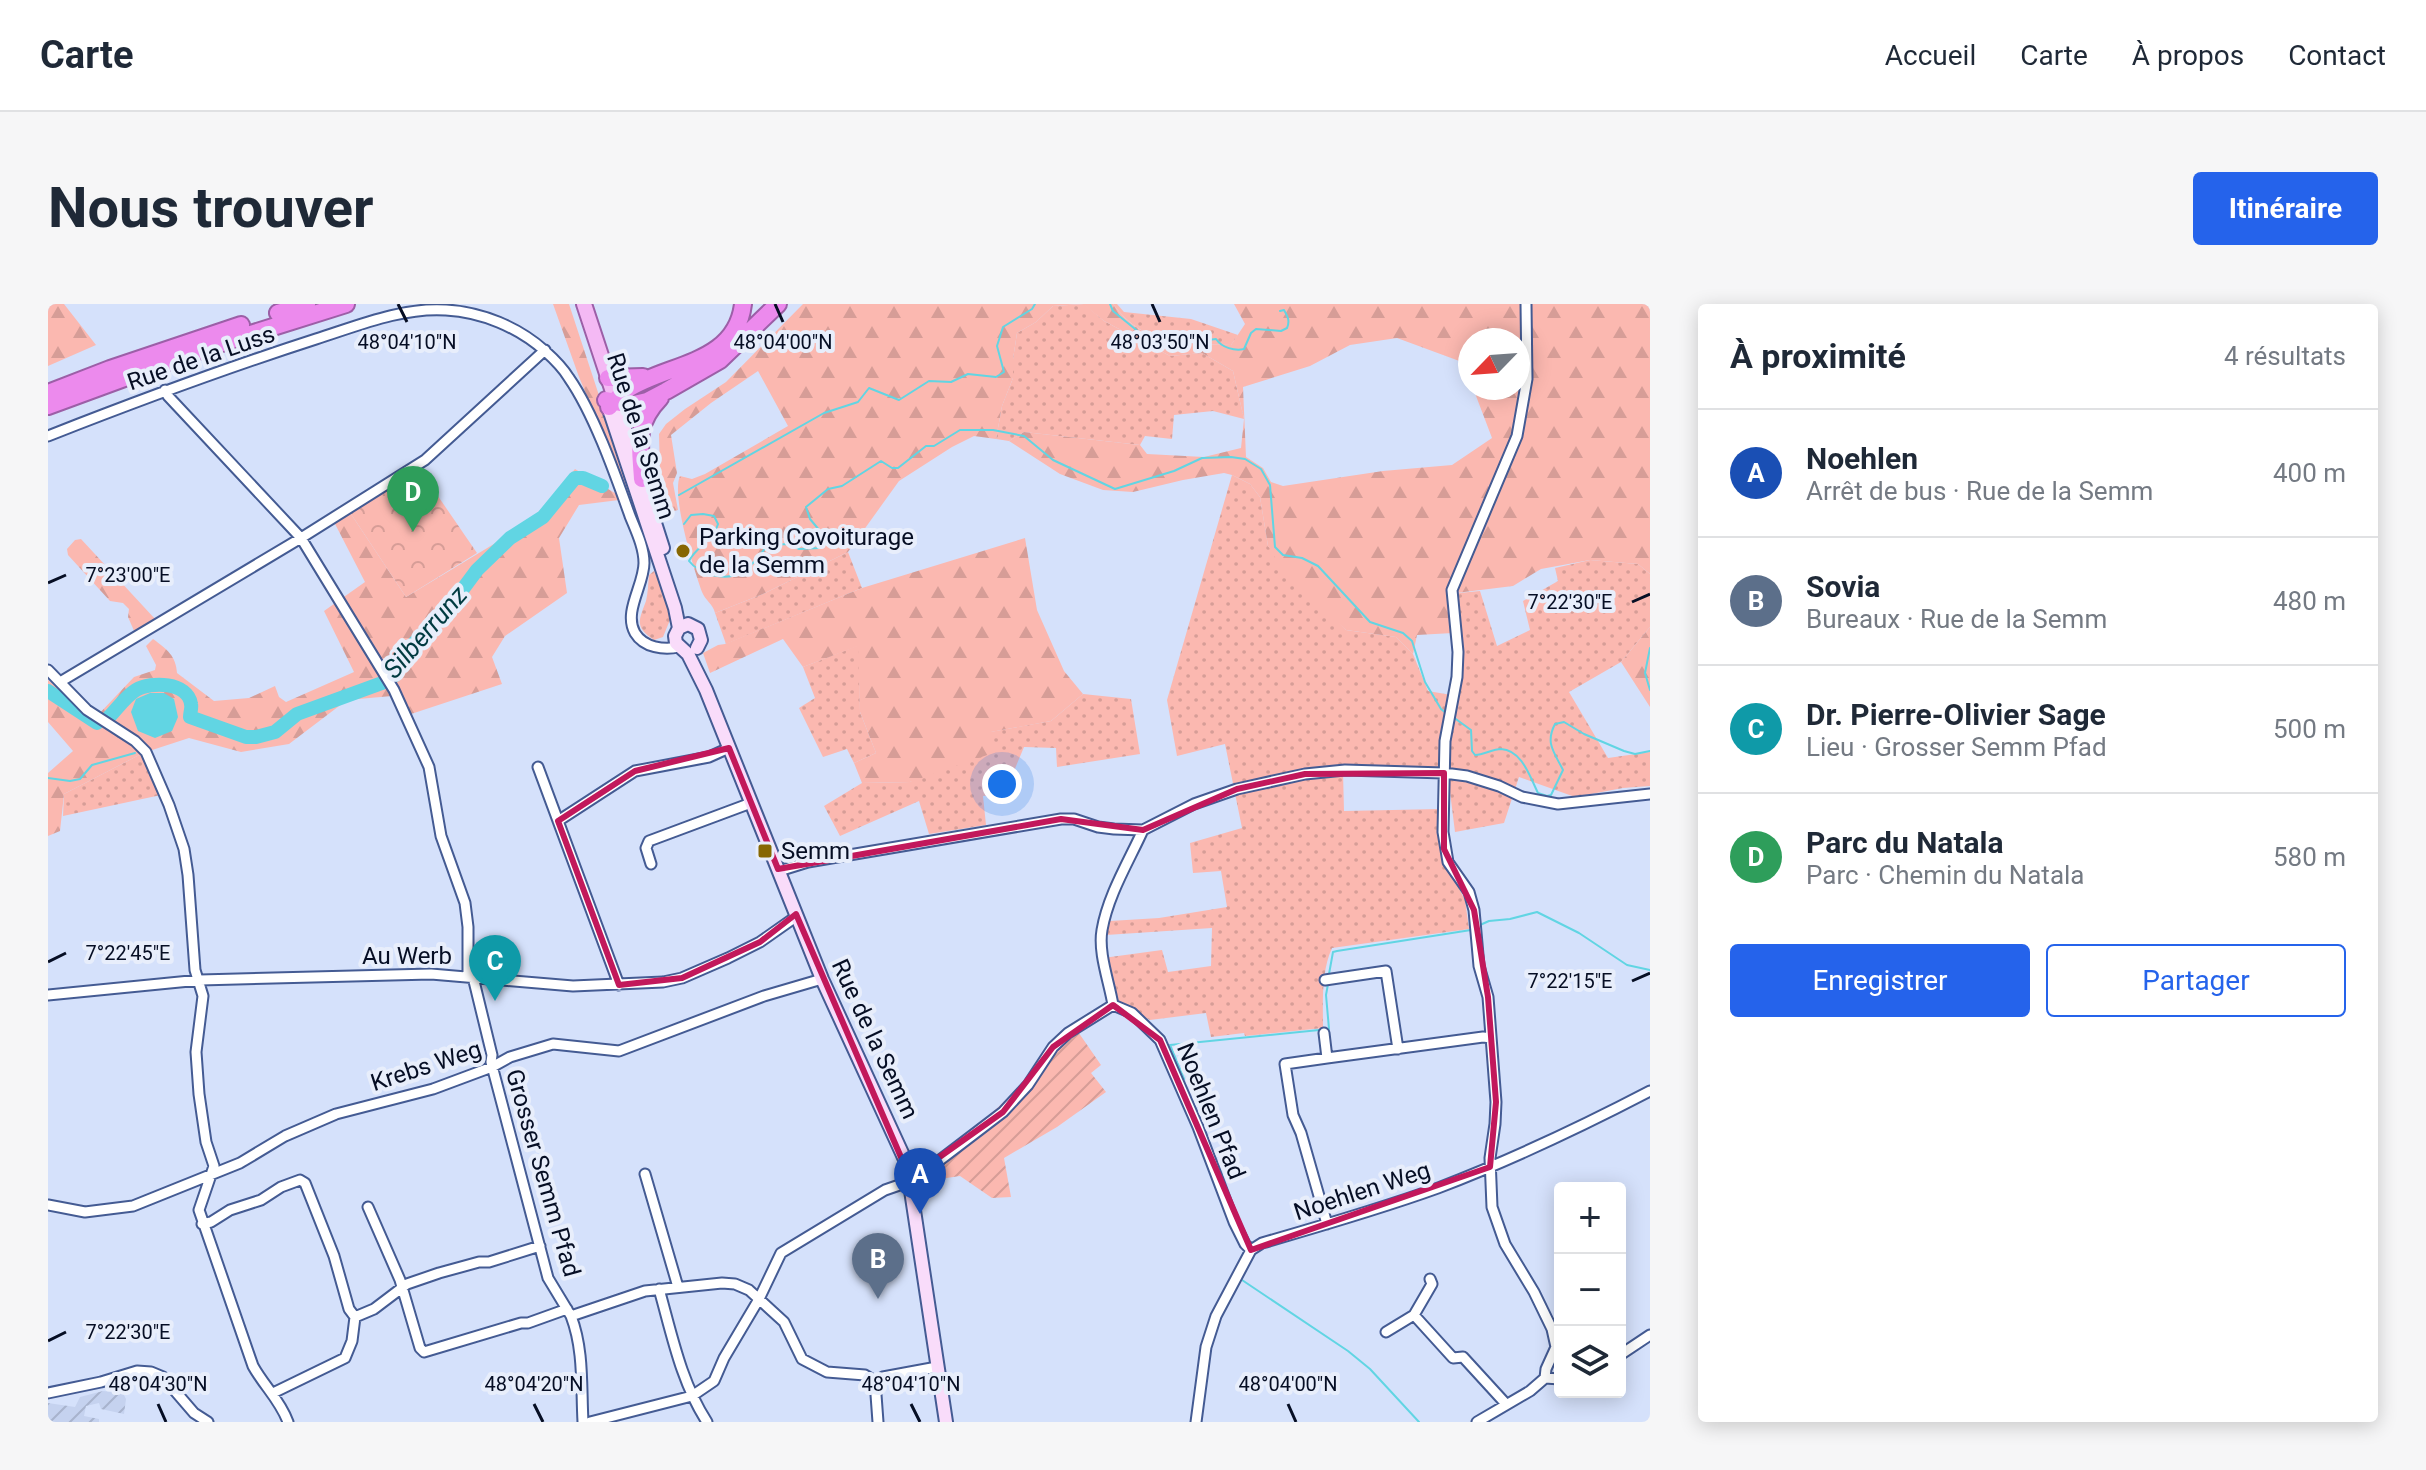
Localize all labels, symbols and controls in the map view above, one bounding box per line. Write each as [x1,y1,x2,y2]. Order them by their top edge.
text: Carte [40,33,133,77]
text: Accueil [1885,39,1976,72]
text: Carte [2020,39,2088,72]
text: À propos [2132,39,2244,72]
text: Contact [2288,39,2386,72]
button: Itinéraire [2193,172,2378,245]
text: Nous trouver [48,175,374,241]
street label: Rue de la Luss [124,320,278,396]
north arrow [1458,328,1530,400]
text: 48°04'10"N [357,330,457,354]
text: 48°04'00"N [733,330,833,354]
text: 48°03'50"N [1110,330,1210,354]
text: À proximité [1730,336,1906,376]
text: 4 résultats [2224,341,2346,371]
street label: Rue de la Semm [601,349,681,523]
text: Noehlen [1806,441,1918,476]
text: A [1747,458,1765,488]
text: 400 m [2273,458,2346,488]
pin: D [387,466,439,532]
text: Arrêt de bus · Rue de la Semm [1806,476,2153,506]
place label: Parking Covoiturage de la Semm [699,523,914,579]
marker: Parking Covoiturage de la Semm [674,542,692,560]
text: 7°23'00"E [86,563,170,587]
text: Sovia [1806,569,1880,604]
water label: Silberrunz [377,579,473,684]
text: B [1748,586,1764,616]
text: 480 m [2273,586,2346,616]
text: 7°22'30"E [1528,590,1612,614]
text: Bureaux · Rue de la Semm [1806,604,2107,634]
text: Dr. Pierre-Olivier Sage [1806,697,2106,732]
text: C [1747,714,1765,744]
text: 500 m [2273,714,2346,744]
text: Lieu · Grosser Semm Pfad [1806,732,2107,762]
your location [982,764,1022,804]
text: Parc du Natala [1806,825,2004,860]
place label: Semm [781,837,850,865]
marker: Semm [756,842,774,860]
text: D [1748,842,1764,872]
text: 580 m [2273,842,2346,872]
text: Parc · Chemin du Natala [1806,860,2084,890]
pin: C [469,935,521,1001]
text: 7°22'45"E [86,941,170,965]
street label: Au Werb [362,942,452,970]
button: Enregistrer [1730,944,2030,1017]
button: Partager [2046,944,2346,1017]
street label: Rue de la Semm [826,955,924,1123]
text: 7°22'15"E [1528,969,1612,993]
street label: Krebs Weg [367,1035,485,1097]
street label: Noehlen Pfad [1171,1039,1251,1183]
street label: Grosser Semm Pfad [500,1066,586,1280]
pin: A [894,1148,946,1214]
street label: Noehlen Weg [1290,1156,1434,1226]
map controls [1554,1182,1626,1398]
button: + [1554,1182,1626,1254]
pin: B [852,1233,904,1299]
button: − [1554,1254,1626,1326]
text: 7°22'30"E [86,1320,170,1344]
button: layers [1554,1326,1626,1398]
text: 48°04'30"N [108,1372,208,1396]
text: 48°04'20"N [484,1372,584,1396]
text: 48°04'10"N [861,1372,961,1396]
text: 48°04'00"N [1238,1372,1338,1396]

